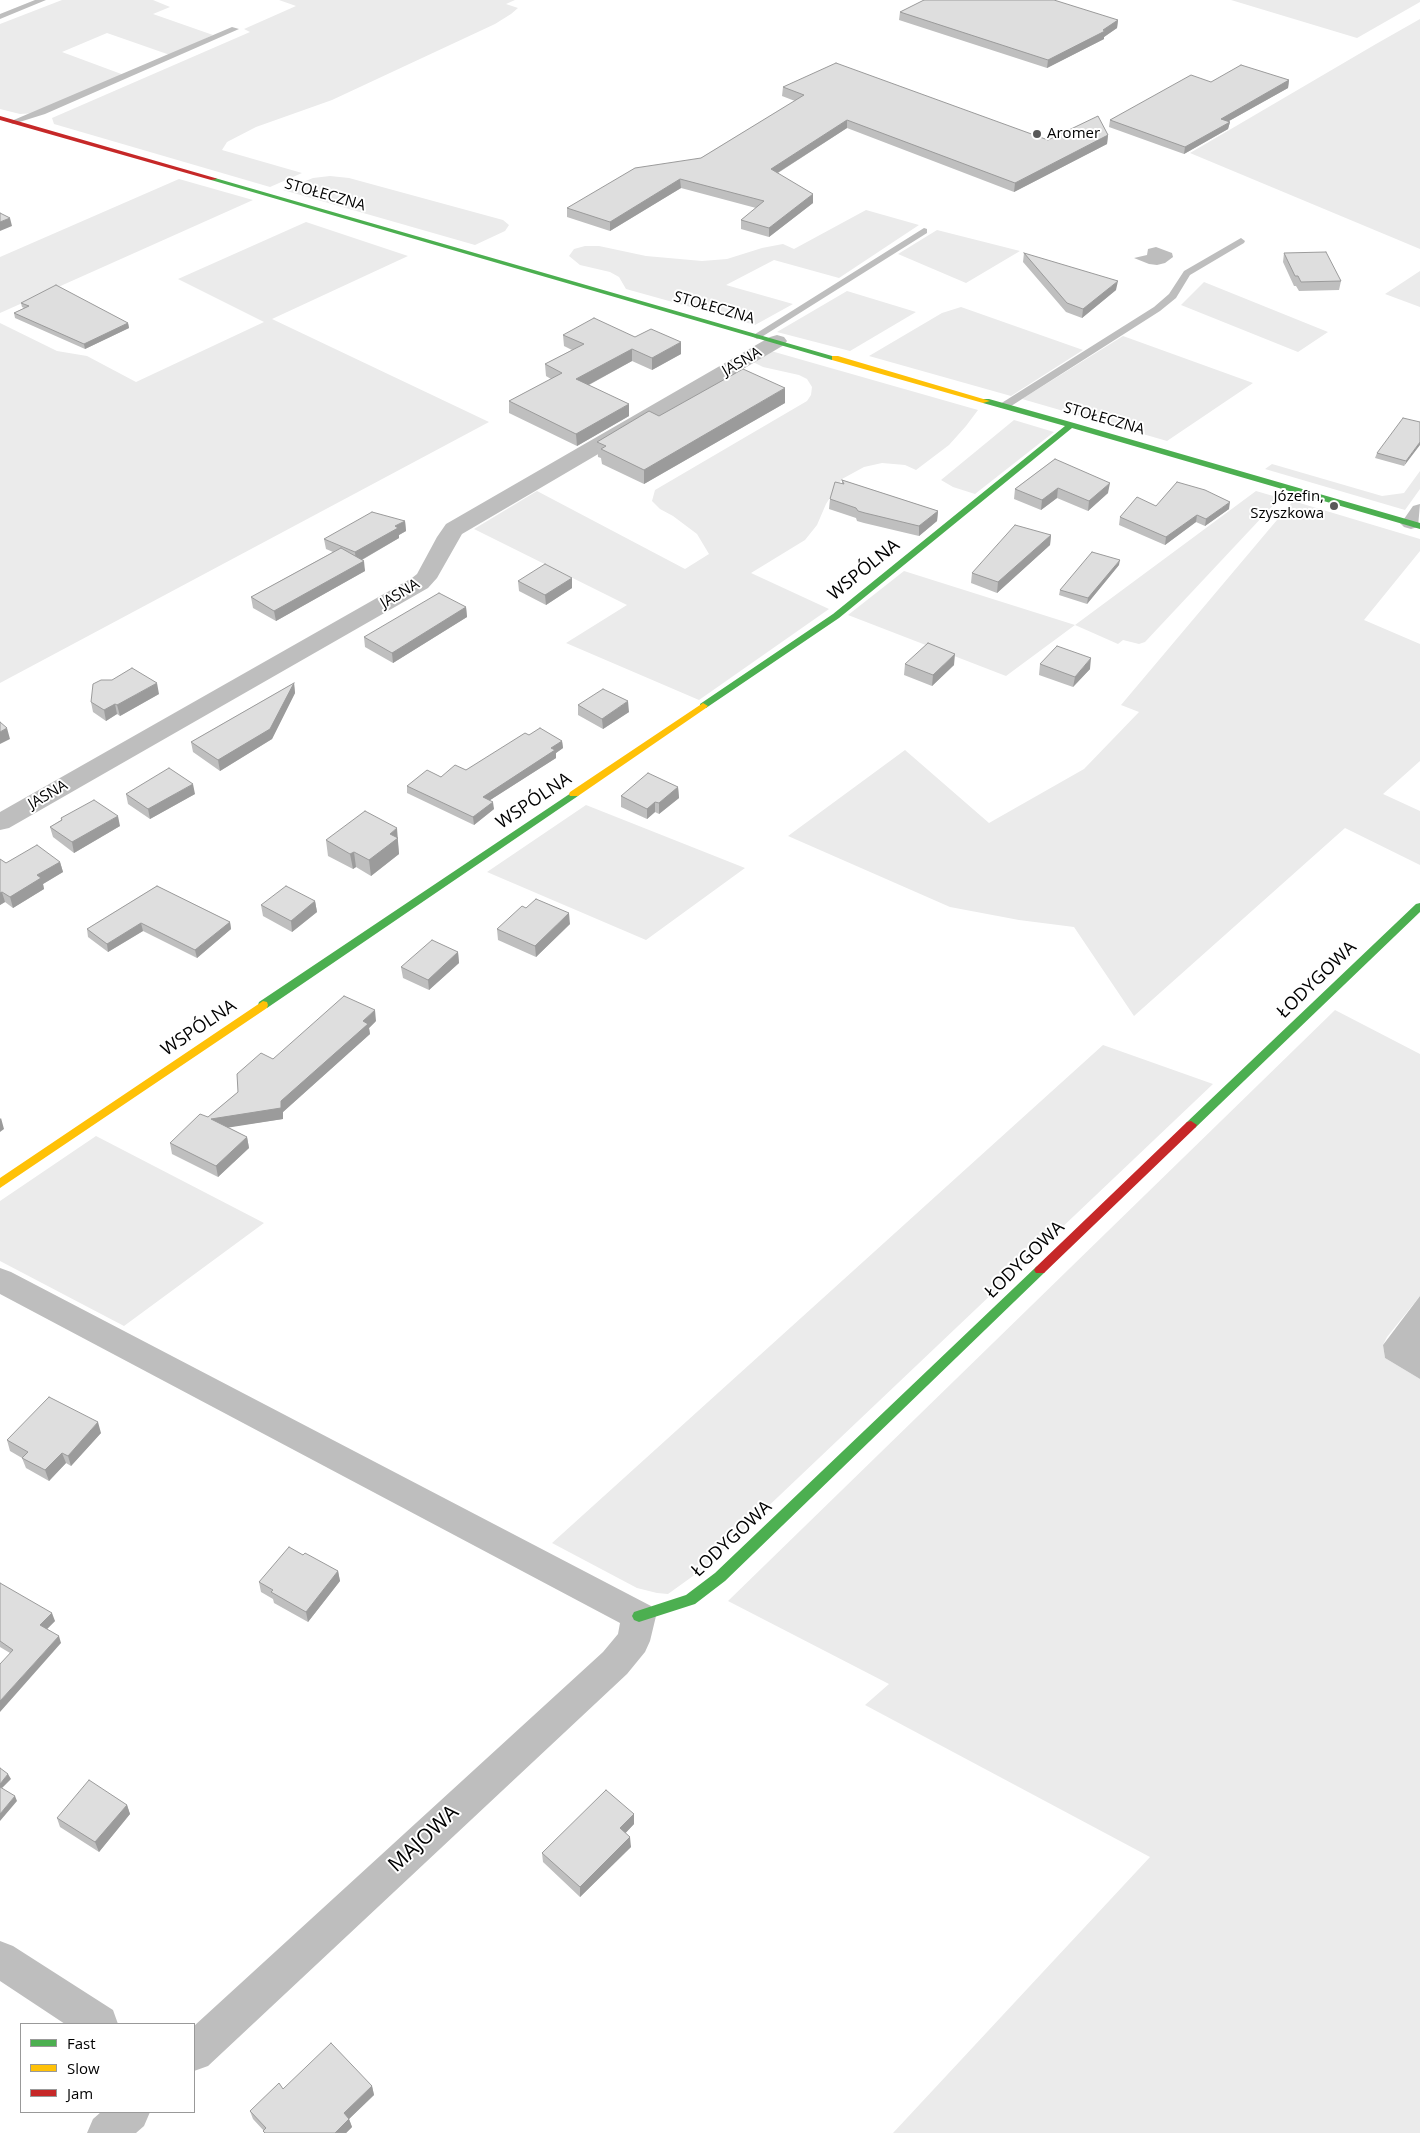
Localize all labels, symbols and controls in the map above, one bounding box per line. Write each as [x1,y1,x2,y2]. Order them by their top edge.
place label: Aromer [1047,125,1100,143]
marker: Aromer [1031,128,1043,140]
street label: STOŁECZNA [283,175,367,215]
street label: STOŁECZNA [672,288,756,328]
street label: JASNA [719,344,765,380]
street label: STOŁECZNA [1062,399,1146,439]
place label: Józefin, Szyszkowa [1250,488,1324,523]
marker: Józefin, Szyszkowa [1328,500,1340,512]
street label: WSPÓLNA [824,535,904,605]
street label: JASNA [377,575,423,613]
street label: WSPÓLNA [492,768,576,834]
street label: JASNA [25,777,71,813]
street label: ŁODYGOWA [1273,937,1361,1023]
street label: WSPÓLNA [157,995,241,1061]
street label: ŁODYGOWA [981,1217,1069,1303]
street label: ŁODYGOWA [687,1496,777,1582]
street label: MAJOWA [384,1800,464,1878]
legend [20,2023,195,2113]
text: Fast [67,2033,96,2053]
text: Slow [67,2058,100,2078]
text: Jam [67,2083,93,2103]

